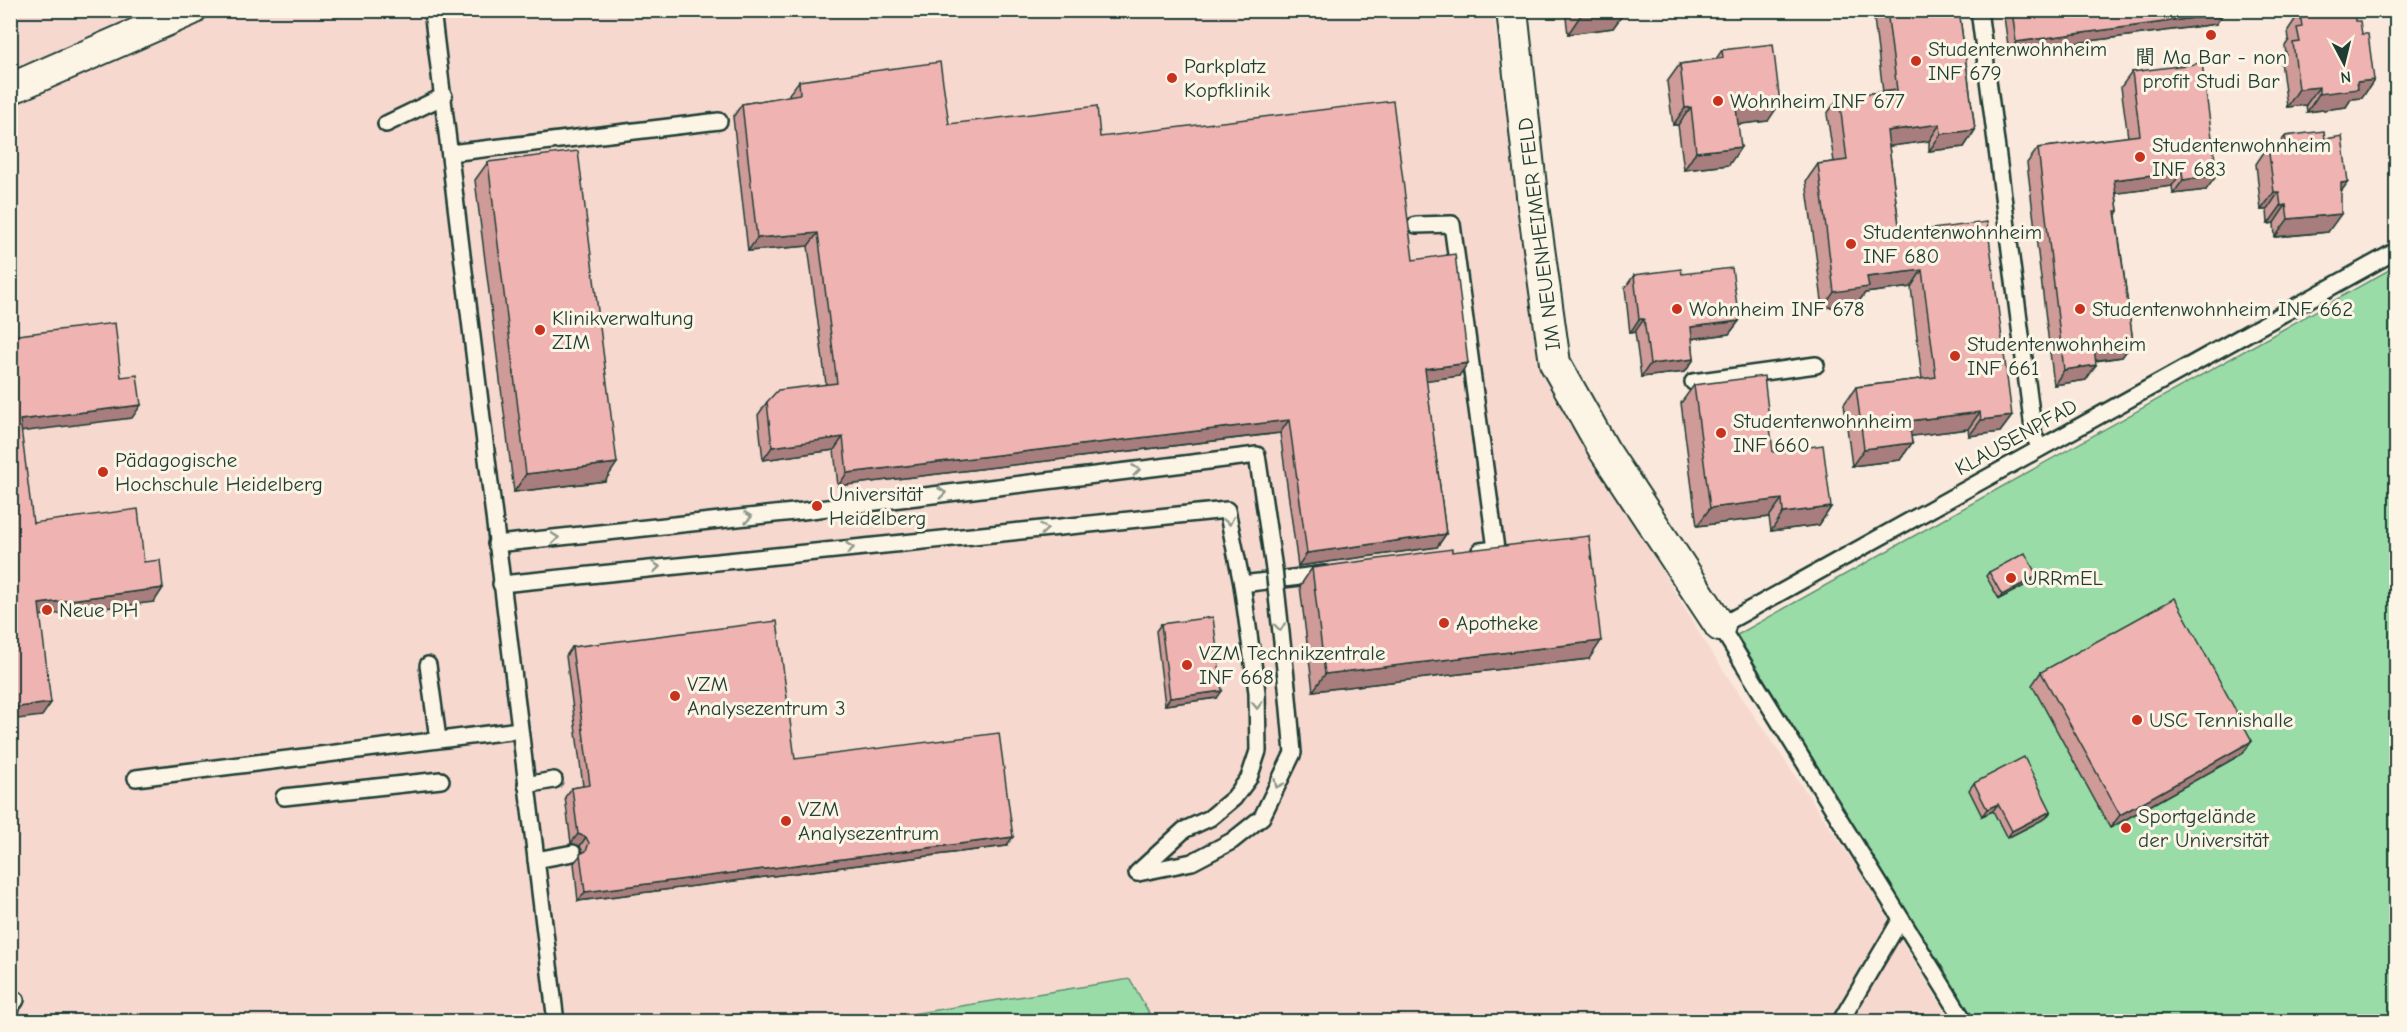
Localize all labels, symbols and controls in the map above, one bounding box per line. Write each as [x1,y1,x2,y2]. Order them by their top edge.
marker: 間 Ma Bar - non profit Studi Bar [2204,28,2218,42]
north arrow [2314,33,2374,93]
place label: Studentenwohnheim INF 679 [1928,37,2107,85]
place label: 間 Ma Bar - non profit Studi Bar [2135,45,2287,93]
place label: Parkplatz Kopfklinik [1184,54,1270,102]
marker: Studentenwohnheim INF 679 [1909,54,1923,68]
text: N [2339,67,2352,86]
marker: Parkplatz Kopfklinik [1165,71,1179,85]
place label: Wohnheim INF 677 [1730,89,1905,113]
marker: Wohnheim INF 677 [1711,94,1725,108]
street label: IM NEUENHEIMER FELD [1513,116,1565,352]
place label: Studentenwohnheim INF 683 [2152,133,2331,181]
marker: Studentenwohnheim INF 683 [2133,150,2147,164]
place label: Studentenwohnheim INF 680 [1863,220,2042,268]
marker: Studentenwohnheim INF 680 [1844,237,1858,251]
place label: Wohnheim INF 678 [1689,297,1864,321]
place label: Studentenwohnheim INF 662 [2092,297,2353,321]
marker: Wohnheim INF 678 [1670,302,1684,316]
marker: Studentenwohnheim INF 662 [2073,302,2087,316]
place label: Klinikverwaltung ZIM [552,306,694,354]
marker: Klinikverwaltung ZIM [533,323,547,337]
place label: Studentenwohnheim INF 661 [1967,332,2146,380]
marker: Studentenwohnheim INF 661 [1948,349,1962,363]
street label: KLAUSENPFAD [1951,394,2081,480]
place label: Studentenwohnheim INF 660 [1733,409,1912,457]
marker: Studentenwohnheim INF 660 [1714,426,1728,440]
place label: Pädagogische Hochschule Heidelberg [115,448,323,496]
one-way arrow [1131,464,1140,476]
marker: Pädagogische Hochschule Heidelberg [96,465,110,479]
place label: Universität Heidelberg [829,482,926,530]
one-way arrow [937,488,947,500]
marker: Universität Heidelberg [810,499,824,513]
one-way arrow [744,511,753,524]
one-way arrow [1222,516,1235,526]
one-way arrow [1039,523,1048,536]
one-way arrow [550,532,559,544]
one-way arrow [845,542,854,555]
one-way arrow [651,561,660,574]
place label: URRmEL [2023,566,2104,590]
marker: URRmEL [2004,571,2018,585]
place label: Neue PH [59,598,139,622]
marker: Neue PH [40,603,54,617]
place label: Apotheke [1456,611,1538,635]
marker: Apotheke [1437,616,1451,630]
one-way arrow [1274,623,1286,632]
place label: VZM Technikzentrale INF 668 [1199,641,1385,689]
marker: VZM Technikzentrale INF 668 [1180,658,1194,672]
place label: VZM Analysezentrum 3 [687,672,846,720]
marker: VZM Analysezentrum 3 [668,689,682,703]
one-way arrow [1251,700,1263,709]
place label: USC Tennishalle [2149,708,2293,732]
marker: USC Tennishalle [2130,713,2144,727]
one-way arrow [1274,778,1286,789]
place label: VZM Analysezentrum [798,797,939,845]
place label: Sportgelände der Universität [2138,804,2270,852]
marker: VZM Analysezentrum [779,814,793,828]
marker: Sportgelände der Universität [2119,821,2133,835]

